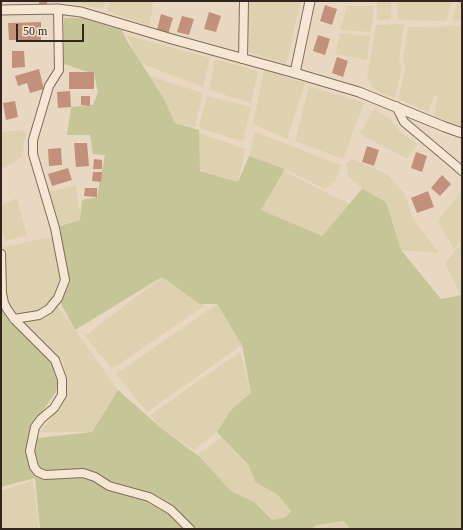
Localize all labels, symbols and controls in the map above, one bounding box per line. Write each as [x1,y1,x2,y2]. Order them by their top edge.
scale bar [18,16,86,42]
text: 50 m [23,24,47,38]

